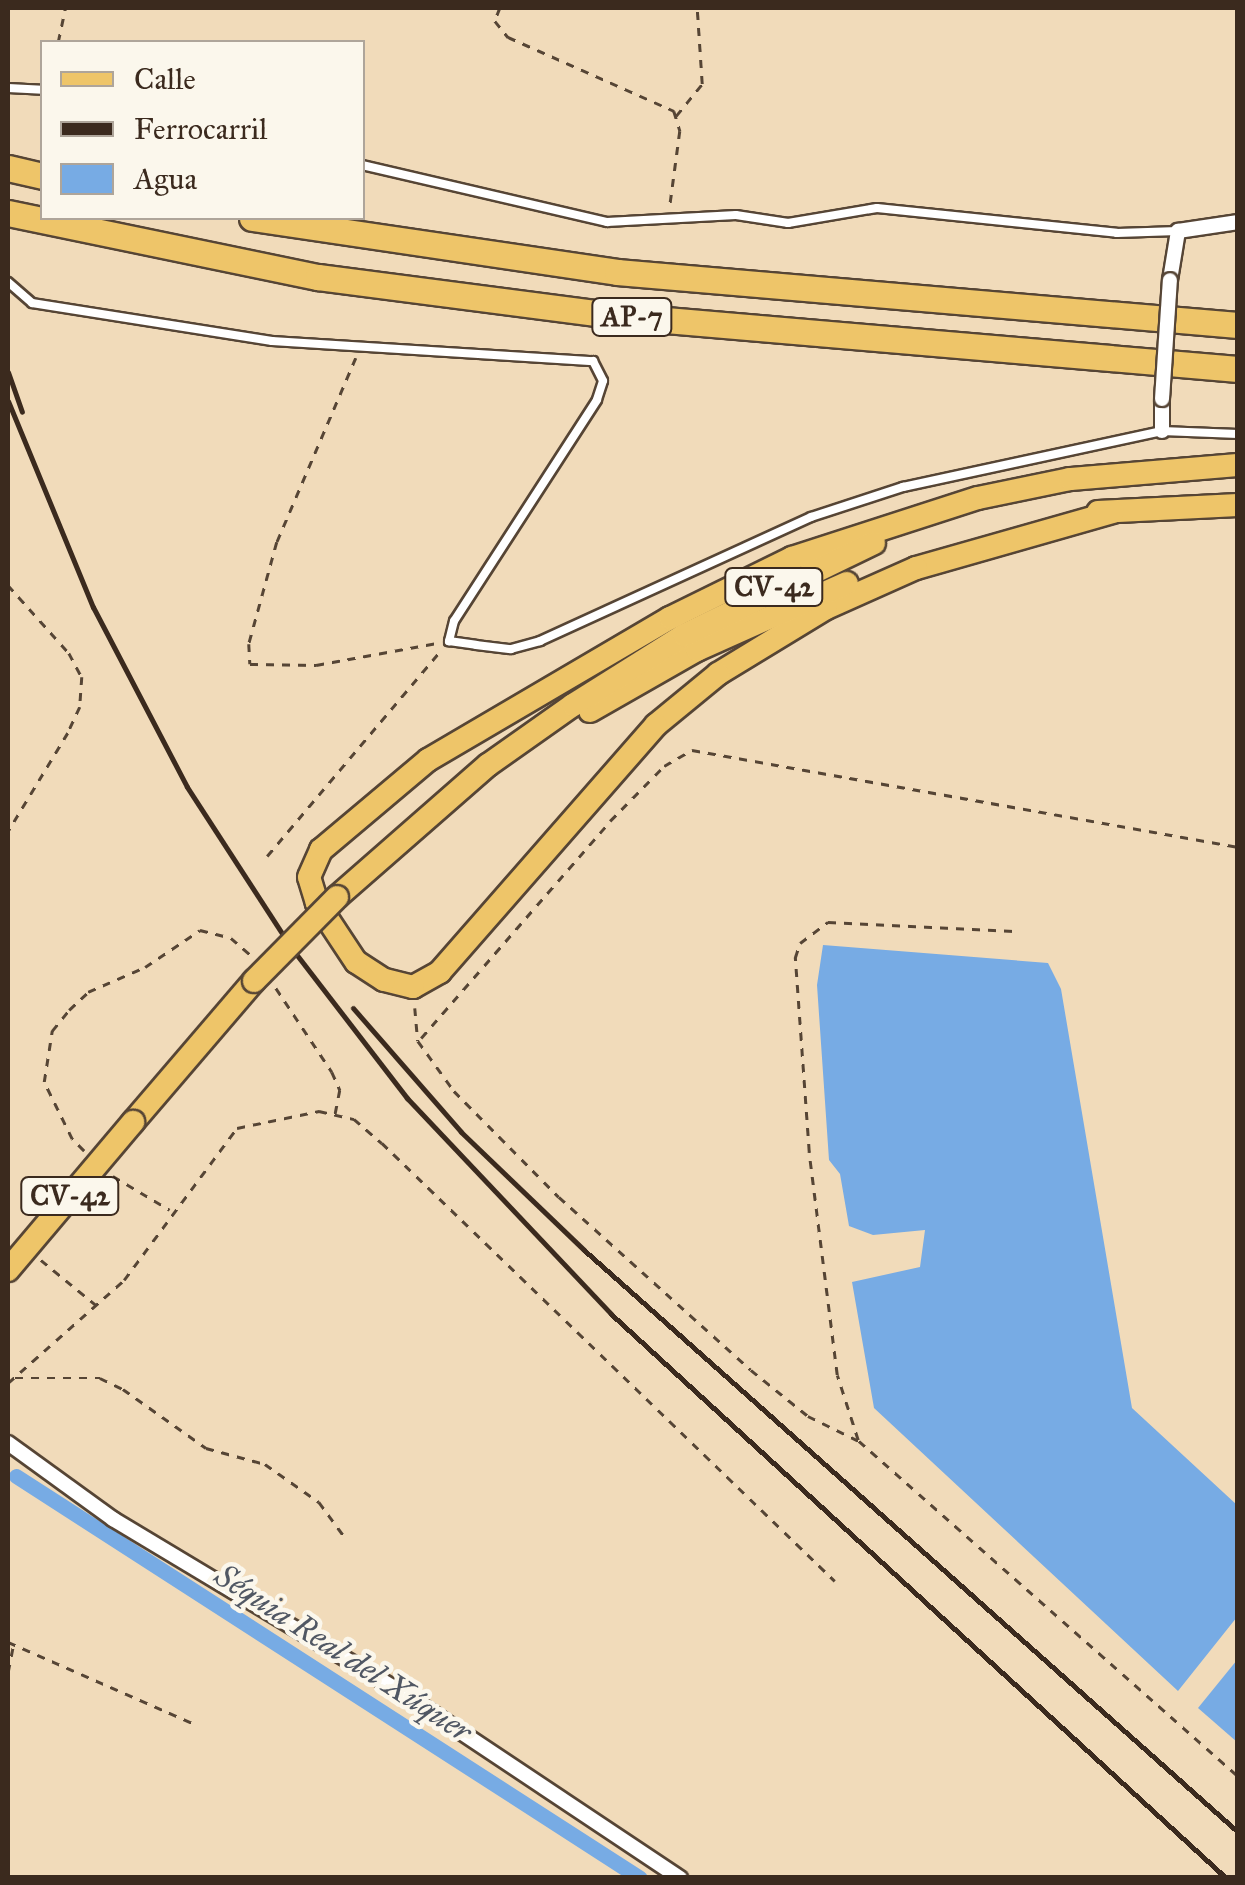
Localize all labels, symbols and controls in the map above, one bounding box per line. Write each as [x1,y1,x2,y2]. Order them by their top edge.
legend [40,40,365,220]
text: Calle [134,61,196,97]
text: Ferrocarril [134,111,267,147]
text: Agua [134,161,197,197]
road number: AP-7 [590,294,674,340]
road number: CV-42 [724,564,824,610]
road number: CV-42 [20,1173,120,1219]
water label: Séquia Real del Xúquer [207,1557,479,1751]

